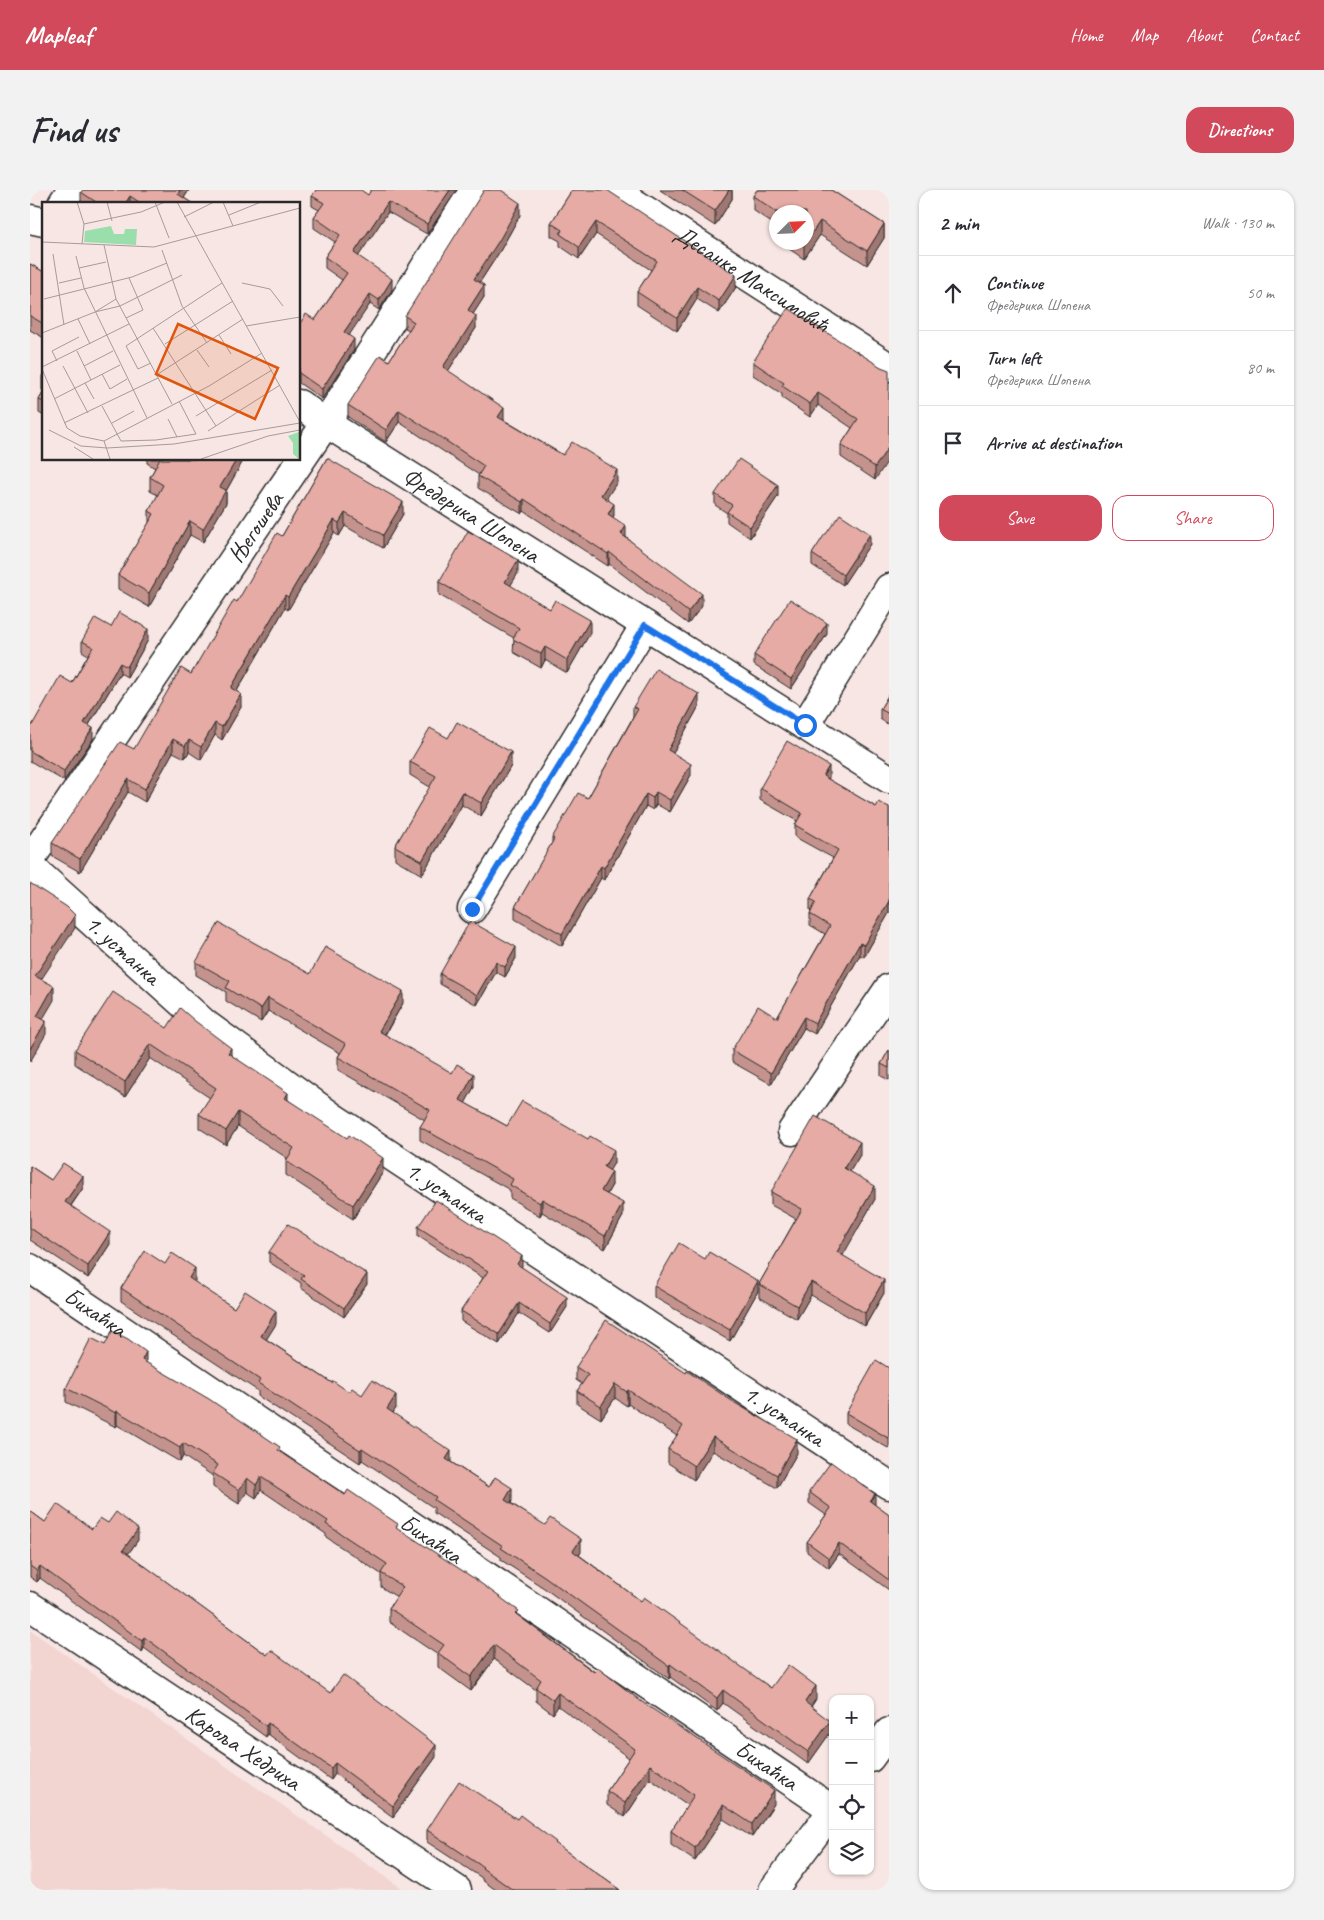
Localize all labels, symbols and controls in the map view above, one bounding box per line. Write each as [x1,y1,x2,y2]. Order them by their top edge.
text: Mapleaf [25,20,92,50]
text: Home [1070,24,1103,46]
text: Map [1131,24,1158,46]
text: About [1186,24,1222,46]
text: Contact [1250,24,1299,46]
button: Directions [1186,107,1294,153]
text: Find us [30,108,117,153]
inset map [42,202,300,460]
north arrow [769,205,814,250]
text: 2 min [939,210,979,236]
text: Walk · 130 m [1202,213,1274,233]
street label: Десанке Максимовић [669,218,836,340]
text: Continue [986,271,1043,295]
icon: ahead [939,279,967,307]
text: 50 m [1247,283,1274,303]
text: Фредерика Шопена [986,295,1090,315]
text: Turn left [986,346,1041,370]
icon: left [939,354,967,382]
text: 80 m [1247,358,1274,378]
text: Фредерика Шопена [986,370,1090,390]
icon: arrive [939,429,967,457]
text: Arrive at destination [986,431,1122,455]
street label: Фредерика Шопена [397,460,547,570]
street label: Његошева [221,485,291,568]
button: Save [939,495,1102,541]
button: Share [1112,495,1274,541]
route start [794,714,817,737]
route end [461,898,484,921]
street label: 1. устанка [79,908,168,993]
street label: 1. устанка [400,1155,494,1231]
street label: Бихаћка [59,1281,134,1345]
street label: 1. устанка [738,1378,832,1454]
street label: Бихаћка [394,1507,469,1571]
map controls [829,1695,874,1875]
button: + [829,1695,874,1740]
street label: Кароља Хедриха [180,1699,308,1798]
street label: Бихаћка [730,1734,805,1798]
button: − [829,1740,874,1785]
button: locate [829,1785,874,1830]
button: layers [829,1830,874,1875]

